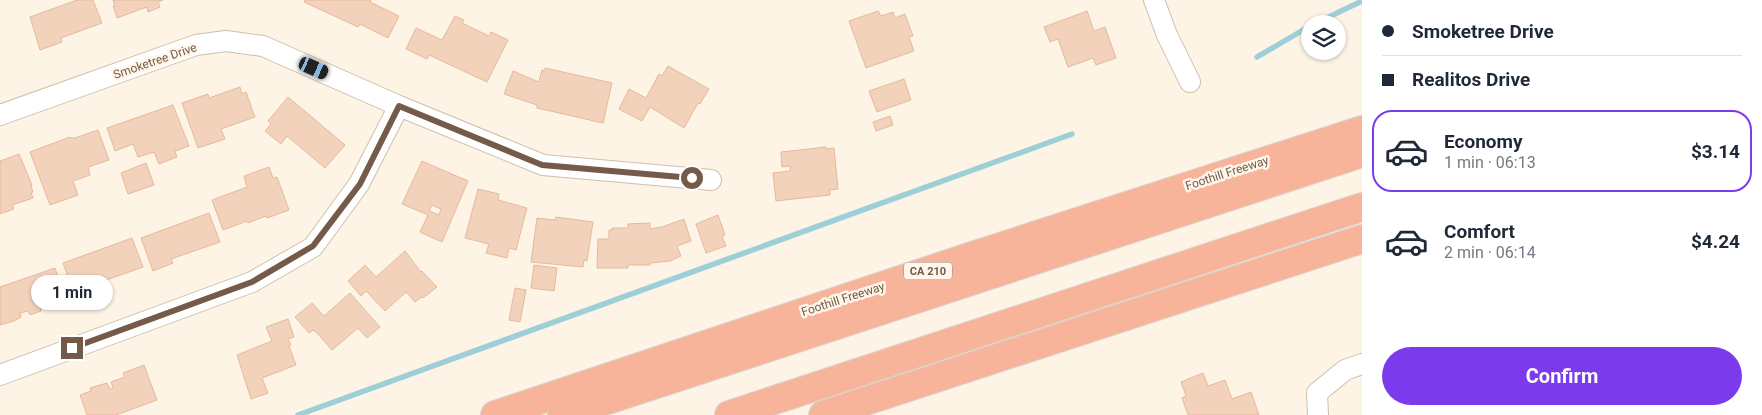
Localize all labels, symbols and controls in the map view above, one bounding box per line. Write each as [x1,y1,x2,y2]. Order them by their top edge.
map controls [1301,15,1346,60]
button: layers [1301,15,1346,60]
text: Smoketree Drive [1412,20,1554,43]
street label: Smoketree Drive [111,40,199,82]
car [297,55,330,81]
text: Realitos Drive [1412,68,1530,91]
icon: car [1384,129,1429,174]
text: Economy [1444,130,1523,153]
text: $3.14 [1691,140,1740,163]
street label: Foothill Freeway [1184,153,1271,193]
text: 1 min · 06:13 [1444,153,1536,172]
route start [681,167,703,189]
icon: car [1384,219,1429,264]
text: Comfort [1444,220,1515,243]
text: $4.24 [1691,230,1740,253]
text: 2 min · 06:14 [1444,243,1536,262]
road number: CA 210 [904,262,952,280]
callout: 1 min [31,276,113,310]
street label: Foothill Freeway [800,279,887,319]
text: 1 min [52,283,92,302]
route end [61,337,83,359]
button: Confirm [1382,347,1742,405]

